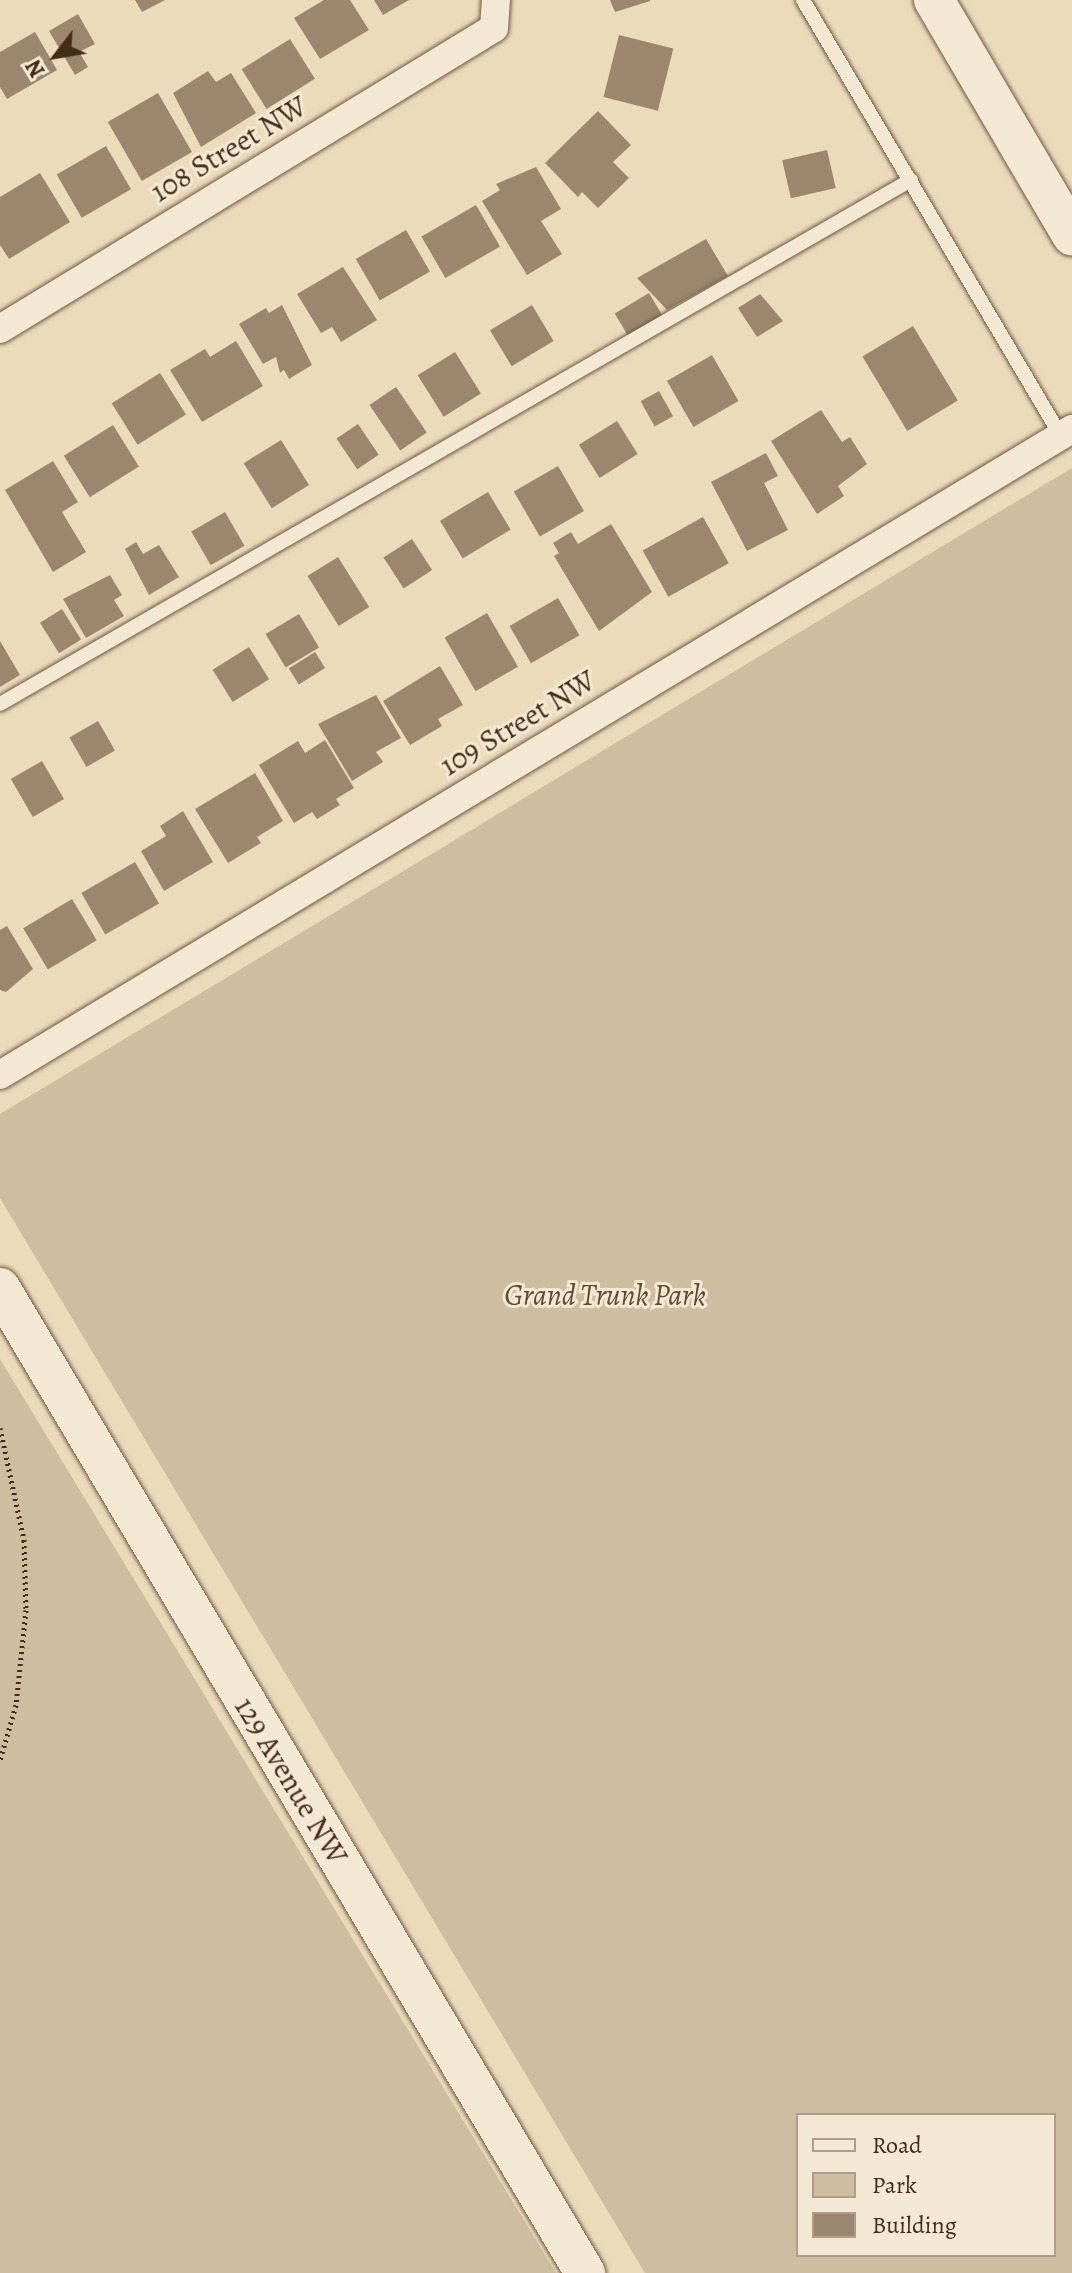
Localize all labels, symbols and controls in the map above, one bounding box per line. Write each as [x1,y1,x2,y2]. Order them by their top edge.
north arrow [16,16,96,96]
text: N [18,54,52,83]
street label: 108 Street NW [144,88,314,210]
street label: 109 Street NW [434,662,602,784]
park label: Grand Trunk Park [504,1277,706,1313]
street label: 129 Avenue NW [227,1691,355,1871]
legend [796,2113,1056,2257]
text: Road [872,2129,922,2161]
text: Park [872,2169,917,2201]
text: Building [872,2209,957,2241]

